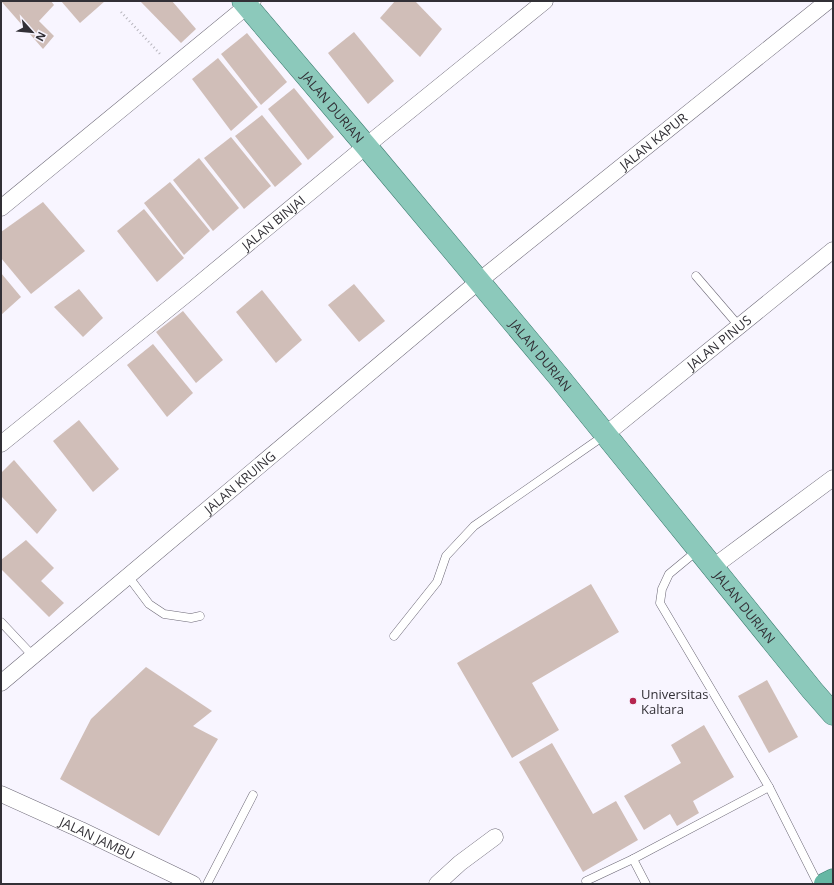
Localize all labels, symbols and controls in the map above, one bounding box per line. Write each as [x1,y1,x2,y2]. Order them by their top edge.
north arrow [12,12,52,52]
text: N [33,29,50,44]
street label: JALAN DURIAN [296,66,368,147]
street label: JALAN KAPUR [614,109,691,175]
street label: JALAN BINJAI [236,191,309,255]
street label: JALAN PINUS [682,311,755,375]
street label: JALAN DURIAN [504,314,576,395]
street label: JALAN KRUING [199,447,279,519]
street label: JALAN DURIAN [709,565,780,647]
place label: Universitas Kaltara [641,685,708,718]
marker: Universitas Kaltara [628,696,638,706]
street label: JALAN JAMBU [55,812,138,864]

